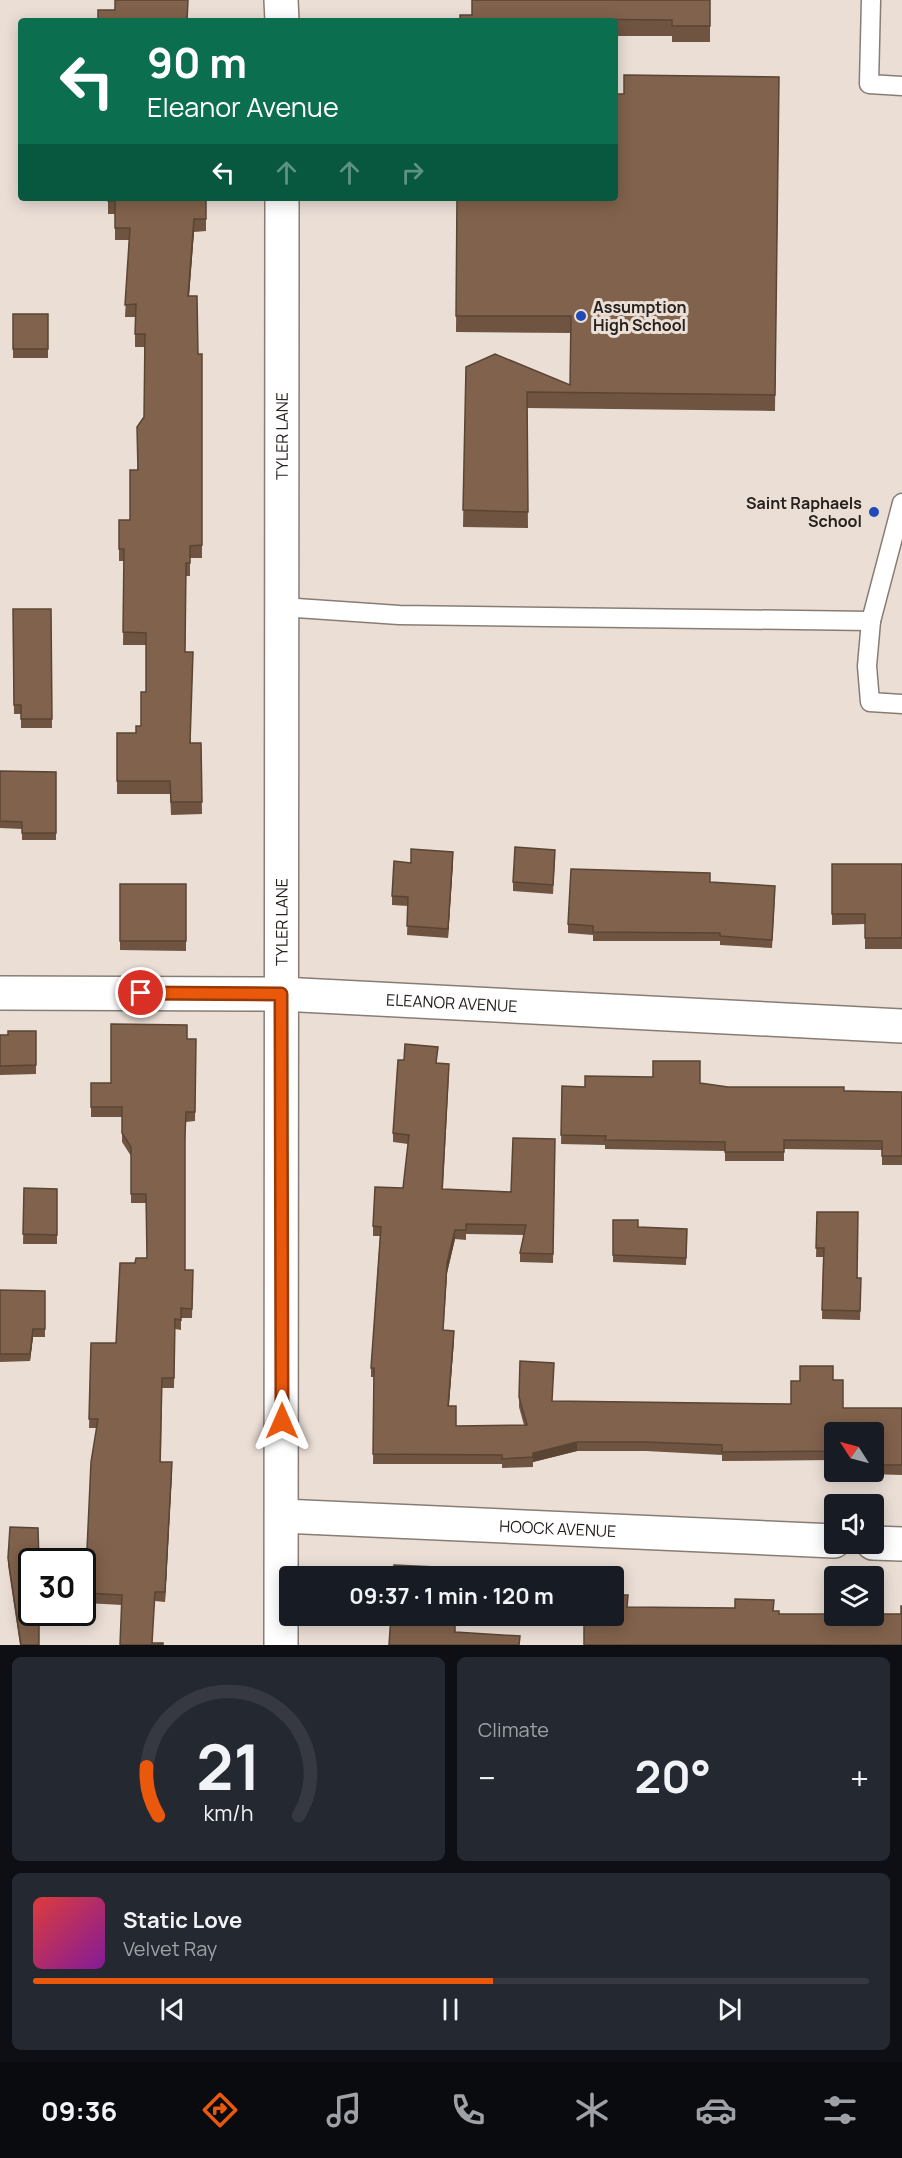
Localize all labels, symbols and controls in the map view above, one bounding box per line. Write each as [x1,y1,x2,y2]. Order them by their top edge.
text: 90 m [147,33,247,91]
icon: left [48,42,126,120]
text: Eleanor Avenue [147,88,339,125]
icon: left [207,156,240,189]
icon: ahead [270,156,303,189]
icon: ahead [333,156,366,189]
icon: right [396,156,429,189]
place label: Assumption High School [593,296,687,336]
marker: Assumption High School [574,309,588,323]
street label: TYLER LANE [271,392,293,480]
place label: Saint Raphaels School [746,492,862,532]
marker: Saint Raphaels School [867,505,881,519]
street label: TYLER LANE [270,878,293,966]
pin [115,967,166,1018]
icon: arrive [124,976,157,1009]
street label: ELEANOR AVENUE [386,988,518,1017]
position arrow [250,1389,314,1453]
north arrow [824,1422,884,1482]
map controls [824,1422,884,1626]
button: sound [824,1494,884,1554]
street label: HOOCK AVENUE [499,1515,617,1542]
speed limit sign: 30 [18,1548,96,1626]
button: layers [824,1566,884,1626]
text: 09:37 · 1 min · 120 m [349,1581,554,1611]
text: Climate [478,1716,549,1743]
text: 21 [196,1723,261,1809]
text: 20° [635,1745,711,1807]
text: − [478,1755,496,1800]
text: + [850,1755,869,1800]
text: km/h [204,1798,253,1827]
text: Static Love [123,1905,242,1935]
text: Velvet Ray [123,1935,217,1962]
icon: previous [156,1993,189,2026]
icon: pause [434,1993,467,2026]
icon: next [713,1993,746,2026]
icon: directions [199,2089,241,2131]
icon: music [323,2089,365,2131]
icon: phone [447,2089,489,2131]
icon: climate [571,2089,613,2131]
icon: car [695,2089,737,2131]
icon: filters [819,2089,861,2131]
text: 09:36 [41,2092,117,2129]

